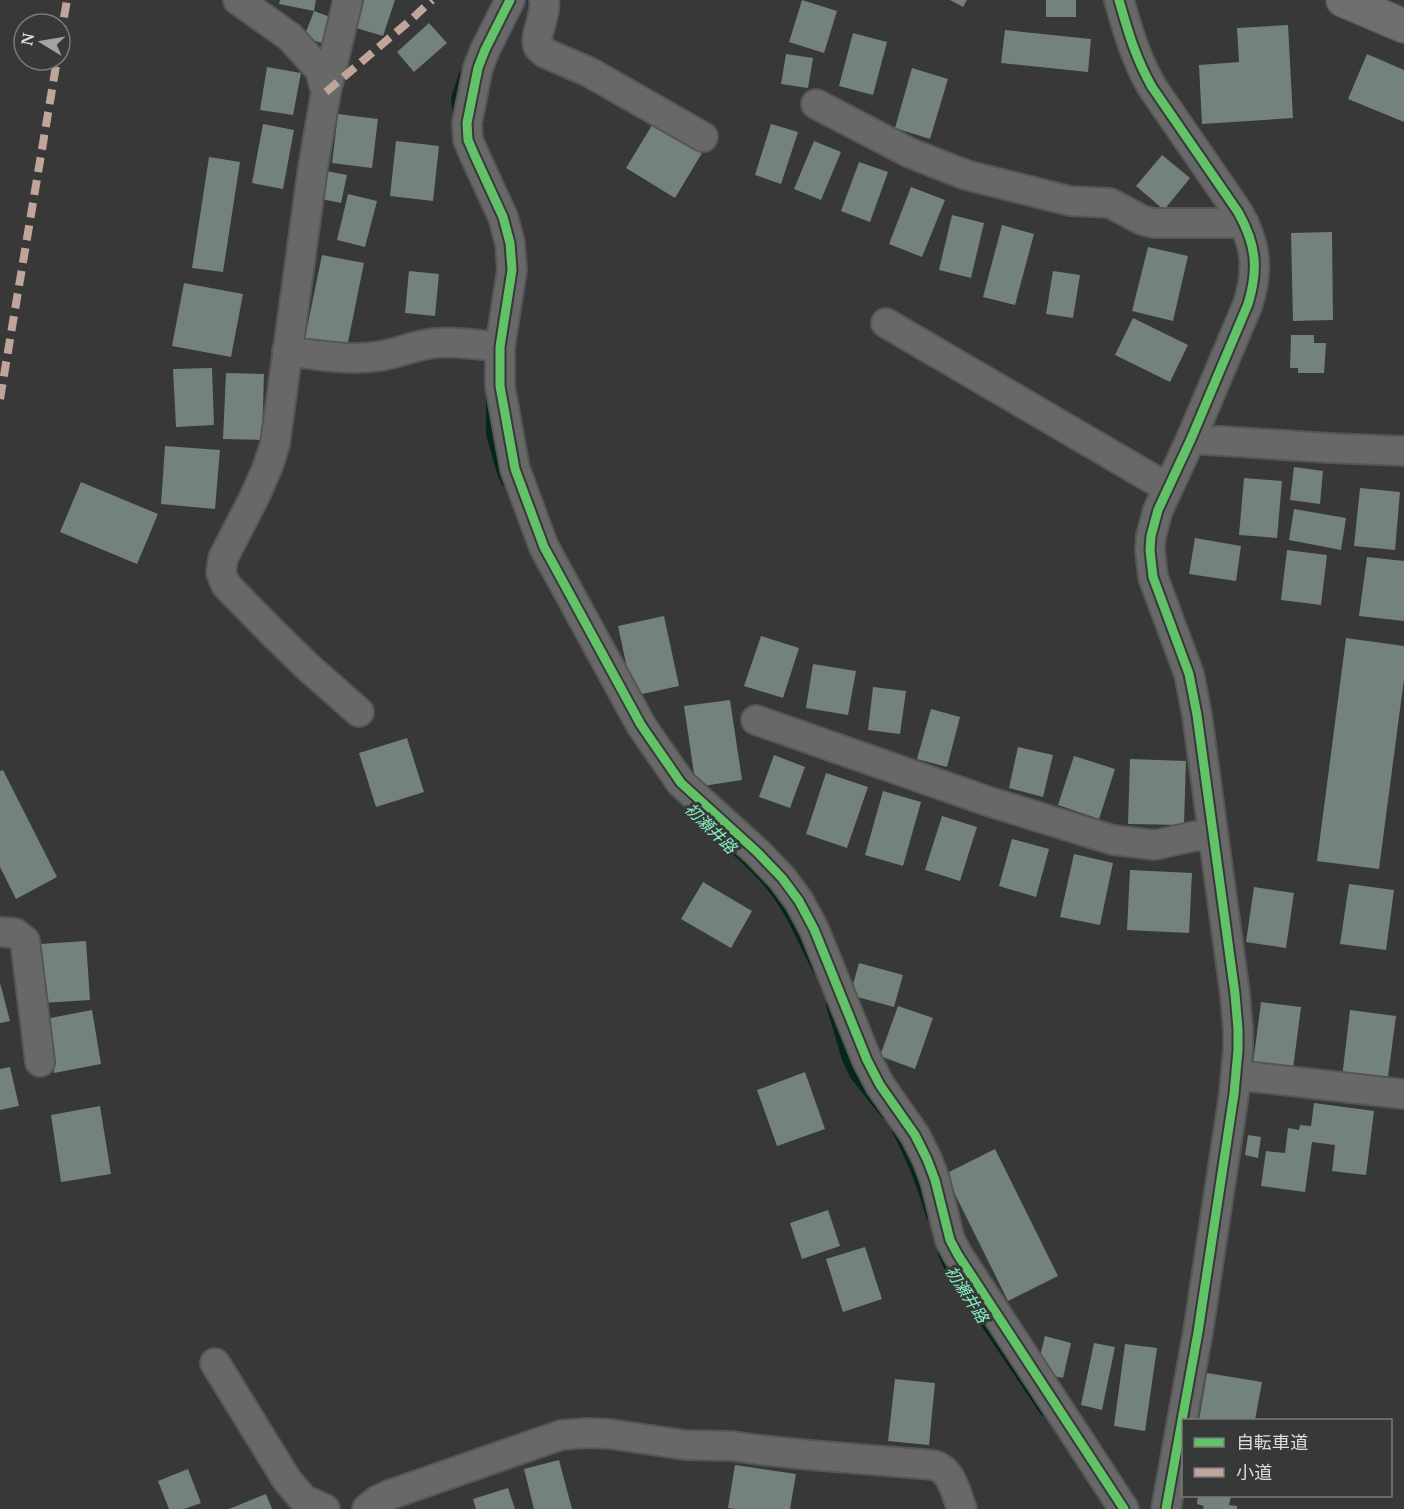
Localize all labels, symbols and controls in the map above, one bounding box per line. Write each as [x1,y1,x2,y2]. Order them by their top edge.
north arrow [12,12,72,72]
text: N [15,31,39,47]
water label: 初瀬井路 [680,798,743,860]
water label: 初瀬井路 [940,1261,995,1328]
legend [1182,1419,1392,1497]
text: 自転車道 [1236,1430,1308,1454]
text: 小道 [1236,1460,1272,1484]

